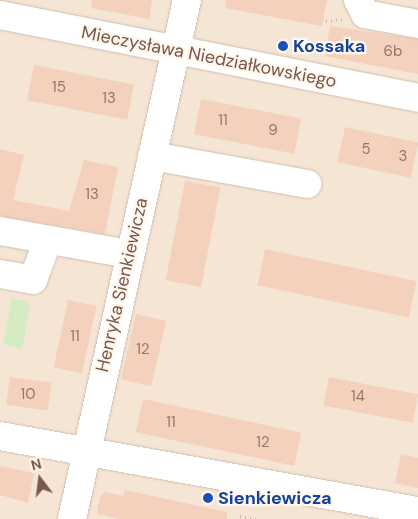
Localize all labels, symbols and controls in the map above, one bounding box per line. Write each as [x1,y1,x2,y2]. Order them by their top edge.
street label: Mieczysława Niedziałkowskiego [80,22,338,92]
place label: Kossaka [293,35,365,57]
marker: Kossaka [277,40,289,52]
house number: 6b [384,43,402,61]
house number: 15 [52,79,66,97]
house number: 13 [102,90,116,108]
house number: 11 [218,112,228,130]
house number: 9 [268,122,278,140]
house number: 5 [361,141,371,159]
house number: 3 [399,148,407,166]
house number: 13 [85,186,99,204]
street label: Henryka Sienkiewicza [91,196,153,374]
house number: 11 [70,328,80,346]
house number: 12 [136,341,150,359]
house number: 10 [21,386,35,404]
house number: 14 [351,388,365,406]
house number: 11 [166,414,176,432]
house number: 12 [256,434,270,452]
north arrow [15,454,65,504]
text: N [29,454,43,475]
place label: Sienkiewicza [218,487,332,509]
marker: Sienkiewicza [202,492,214,504]

